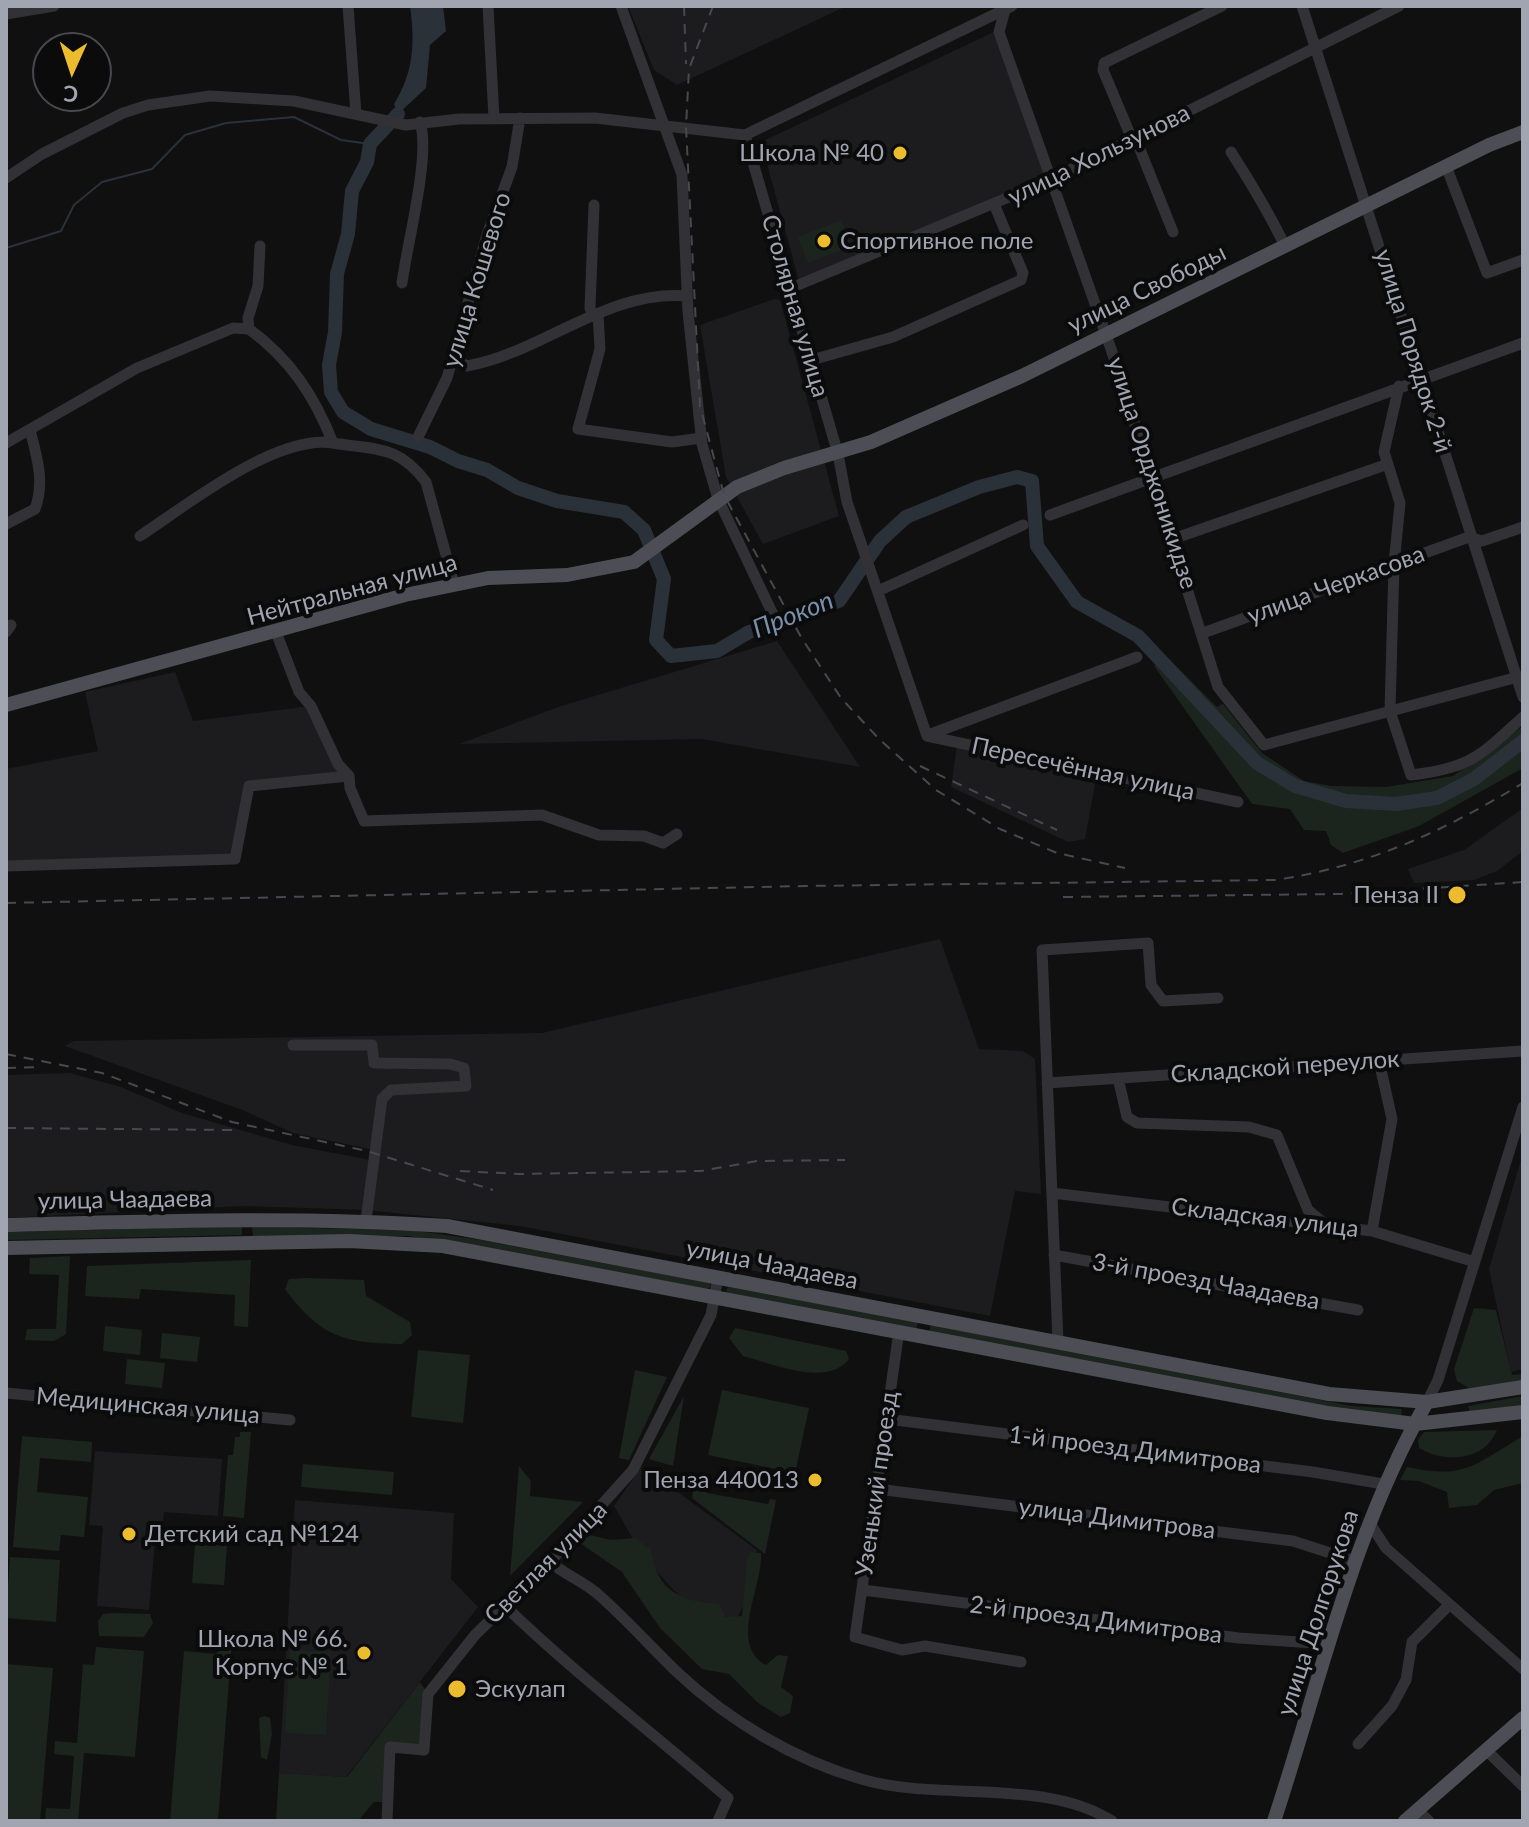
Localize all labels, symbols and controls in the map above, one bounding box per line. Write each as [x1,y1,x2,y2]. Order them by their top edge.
north arrow [32,32,112,112]
text: С [63,81,79,108]
street label: улица Хользунова [1003,98,1195,212]
place label: Школа № 40 [739,139,884,167]
marker: Школа № 40 [891,144,909,162]
street label: улица Кошевого [437,189,517,371]
street label: Столярная улица [755,211,835,401]
place label: Спортивное поле [840,227,1033,255]
marker: Спортивное поле [815,232,833,250]
street label: улица Свободы [1063,238,1231,340]
street label: улица Порядок 2-й [1368,246,1458,456]
street label: улица Орджоникидзе [1101,353,1203,593]
street label: улица Черкасова [1244,540,1428,630]
street label: Нейтральная улица [244,548,460,632]
water label: Прокоп [748,585,838,645]
street label: Пересечённая улица [969,731,1197,807]
place label: Пенза II [1353,881,1439,909]
marker: Пенза II [1446,884,1468,906]
street label: Складской переулок [1170,1045,1400,1089]
street label: улица Чаадаева [38,1184,212,1216]
street label: Складская улица [1170,1192,1360,1244]
street label: улица Чаадаева [684,1234,860,1296]
street label: 3-й проезд Чаадаева [1090,1248,1322,1316]
street label: Медицинская улица [35,1382,261,1430]
street label: Узенький проезд [850,1390,904,1578]
street label: 1-й проезд Димитрова [1007,1420,1263,1480]
place label: Пенза 440013 [643,1466,799,1494]
marker: Пенза 440013 [806,1471,824,1489]
street label: улица Димитрова [1017,1493,1217,1545]
street label: Светлая улица [479,1496,613,1630]
street label: улица Долгорукова [1271,1506,1365,1720]
place label: Детский сад №124 [145,1520,359,1548]
marker: Детский сад №124 [120,1525,138,1543]
street label: 2-й проезд Димитрова [968,1590,1224,1650]
place label: Школа № 66. Корпус № 1 [198,1625,348,1681]
marker: Школа № 66. Корпус № 1 [355,1644,373,1662]
place label: Эскулап [475,1675,566,1703]
marker: Эскулап [446,1678,468,1700]

